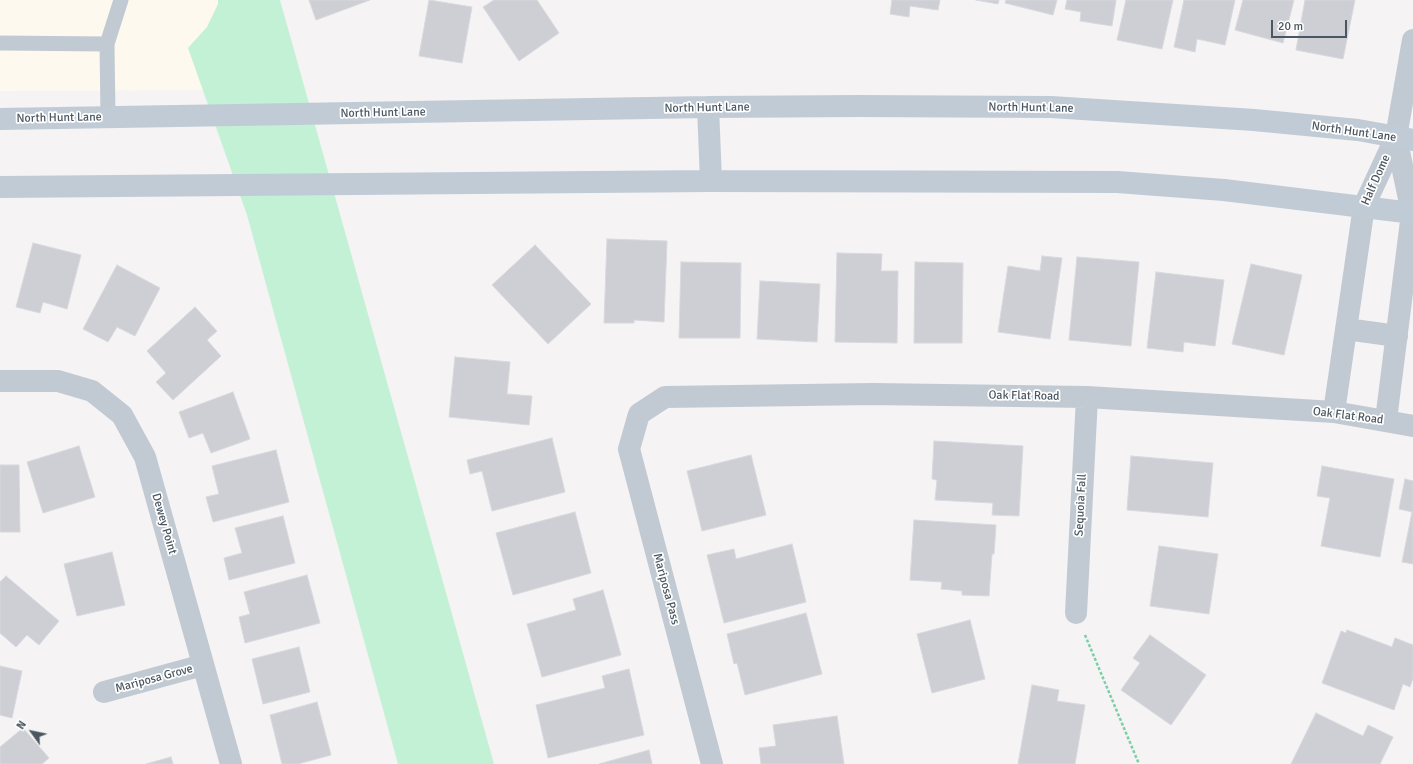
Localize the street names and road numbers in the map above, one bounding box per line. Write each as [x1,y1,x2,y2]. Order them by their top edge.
street label: North Hunt Lane [664,100,750,116]
street label: North Hunt Lane [988,100,1074,116]
street label: North Hunt Lane [340,105,426,121]
street label: North Hunt Lane [16,110,102,126]
street label: North Hunt Lane [1311,119,1397,145]
street label: Half Dome [1358,152,1394,208]
street label: Oak Flat Road [989,388,1059,404]
street label: Oak Flat Road [1312,405,1384,427]
street label: Sequoia Fall [1072,473,1090,537]
street label: Dewey Point [148,492,180,556]
street label: Mariposa Pass [650,552,682,626]
street label: Mariposa Grove [114,662,194,696]

